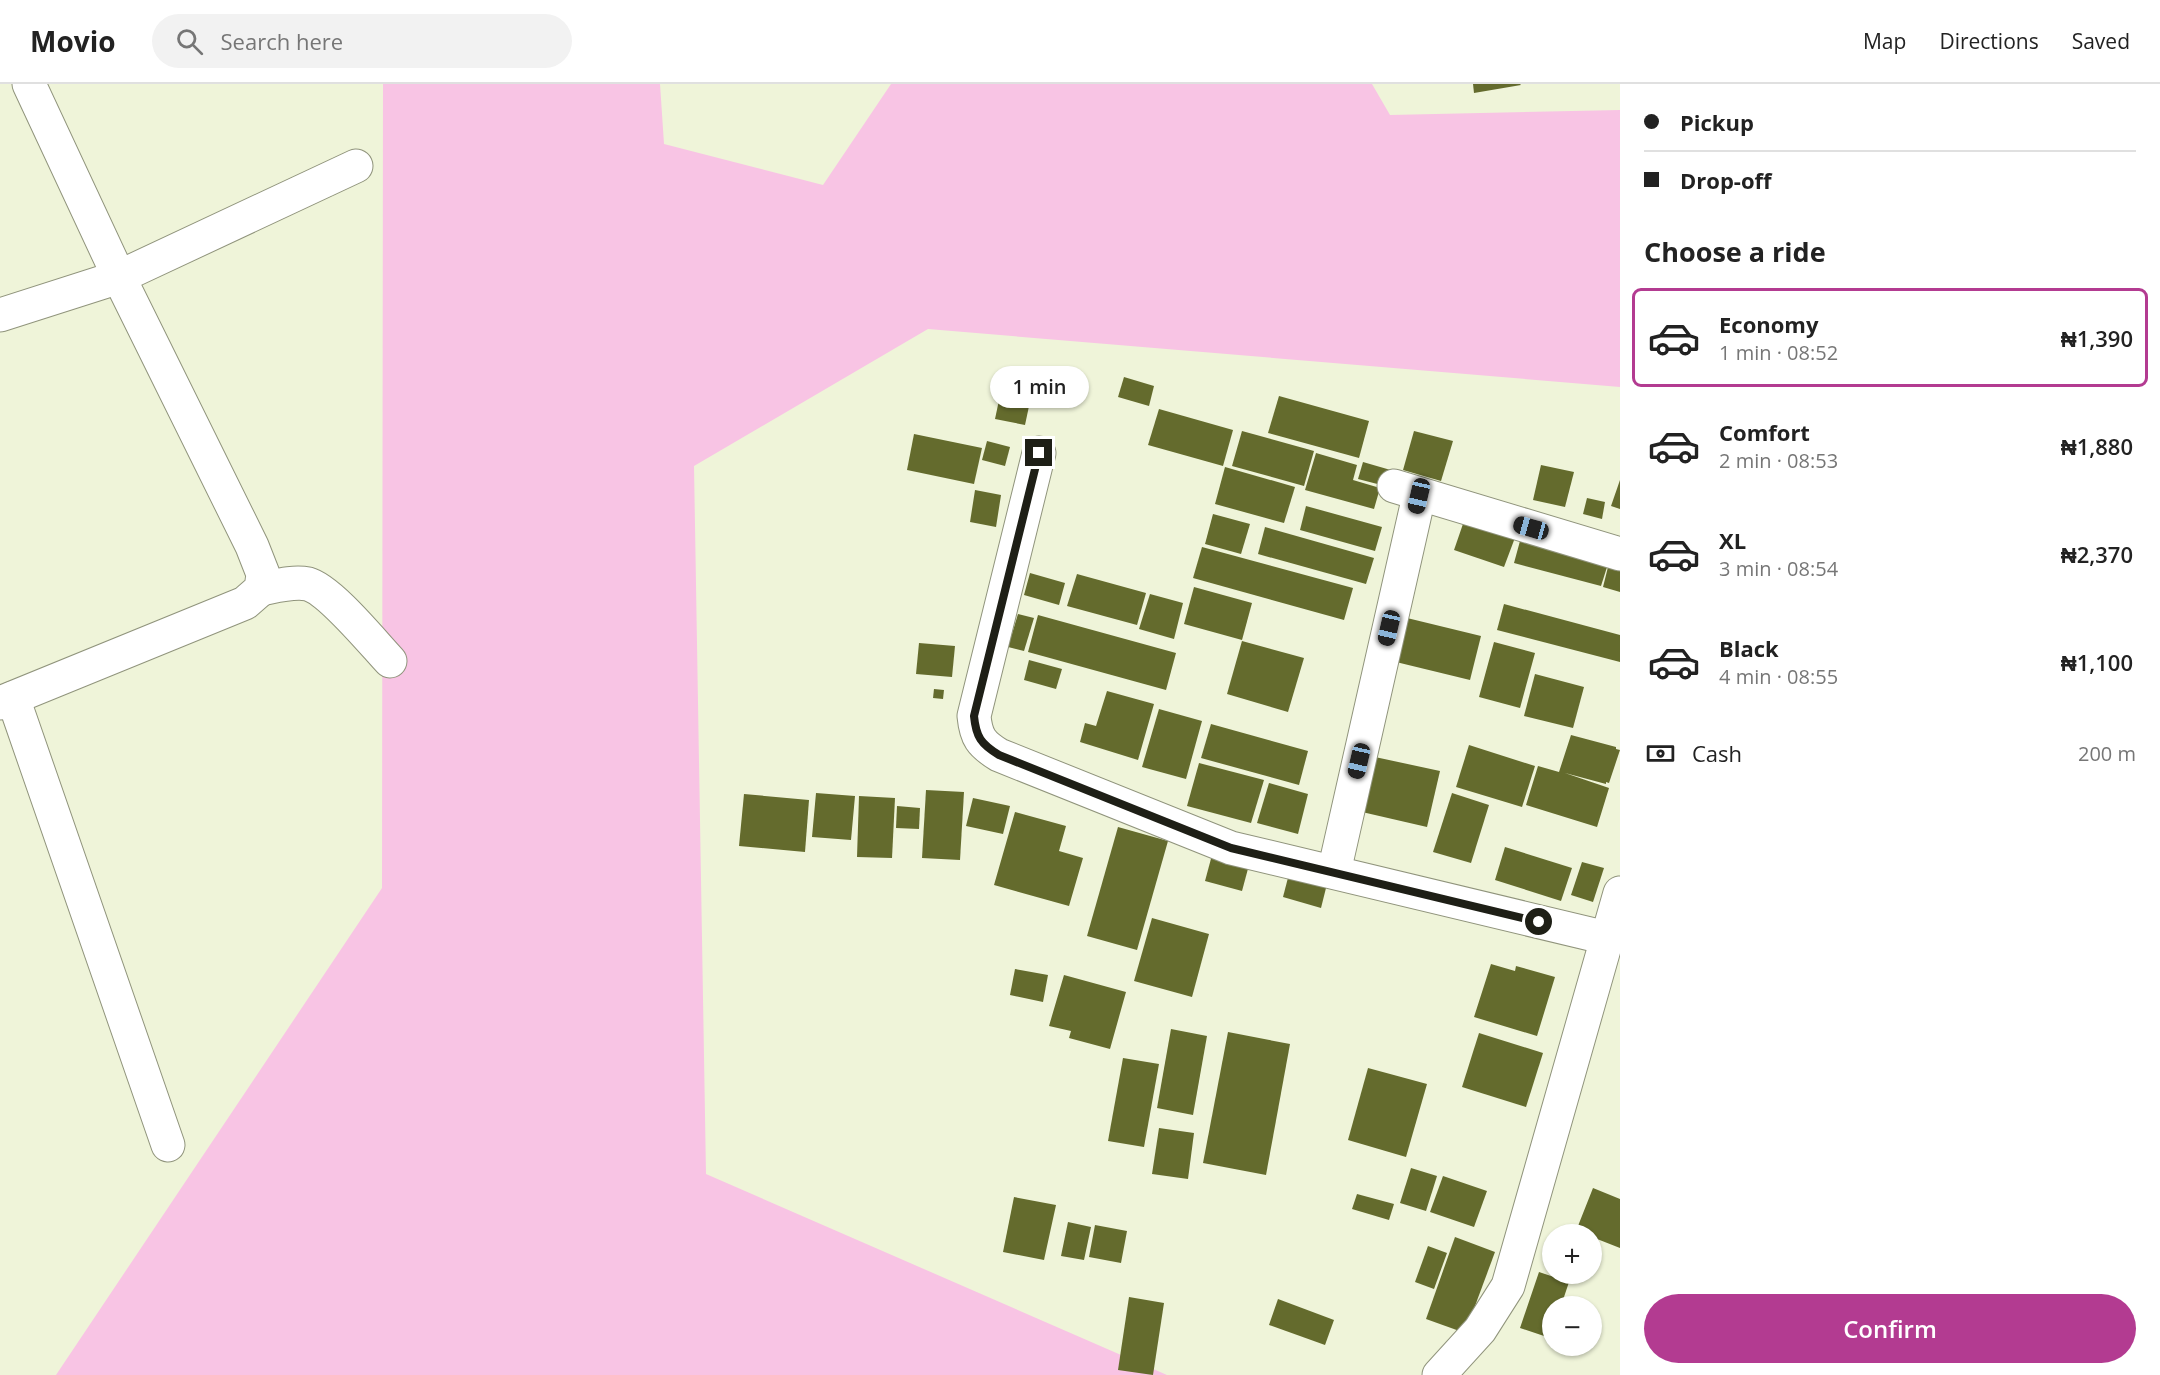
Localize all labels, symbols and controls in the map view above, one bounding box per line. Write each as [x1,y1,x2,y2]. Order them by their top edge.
search box [152,14,572,68]
text: Movio [30,22,116,60]
icon: search [173,25,206,58]
text: Search here [221,26,343,56]
text: Map [1863,27,1906,55]
text: Directions [1939,27,2039,55]
text: Saved [2072,27,2130,55]
text: Pickup [1680,107,1754,137]
text: Drop-off [1680,165,1772,195]
text: Choose a ride [1644,233,1826,270]
text: Economy [1719,309,1818,339]
icon: car [1647,311,1701,365]
text: ₦1,390 [2061,323,2133,353]
text: 1 min · 08:52 [1719,339,1838,366]
callout: 1 min [990,366,1088,408]
text: 1 min [1013,373,1067,400]
text: Comfort [1719,417,1810,447]
icon: car [1647,419,1701,473]
text: ₦1,880 [2061,431,2133,461]
route end [1025,439,1052,466]
text: 2 min · 08:53 [1719,447,1838,474]
car [1406,476,1432,516]
car [1511,514,1551,542]
text: XL [1719,525,1746,555]
icon: car [1647,527,1701,581]
text: ₦2,370 [2061,539,2133,569]
text: 3 min · 08:54 [1719,555,1838,582]
car [1376,608,1402,648]
text: Black [1719,633,1779,663]
icon: car [1647,635,1701,689]
text: ₦1,100 [2061,647,2133,677]
text: 4 min · 08:55 [1719,663,1838,690]
icon: cash [1644,737,1677,770]
text: Cash [1692,738,1742,768]
text: 200 m [2078,740,2136,767]
car [1346,741,1372,781]
route start [1525,908,1552,935]
map controls [1542,1224,1602,1356]
button: + [1542,1224,1602,1284]
button: Confirm [1644,1294,2136,1363]
button: − [1542,1296,1602,1356]

